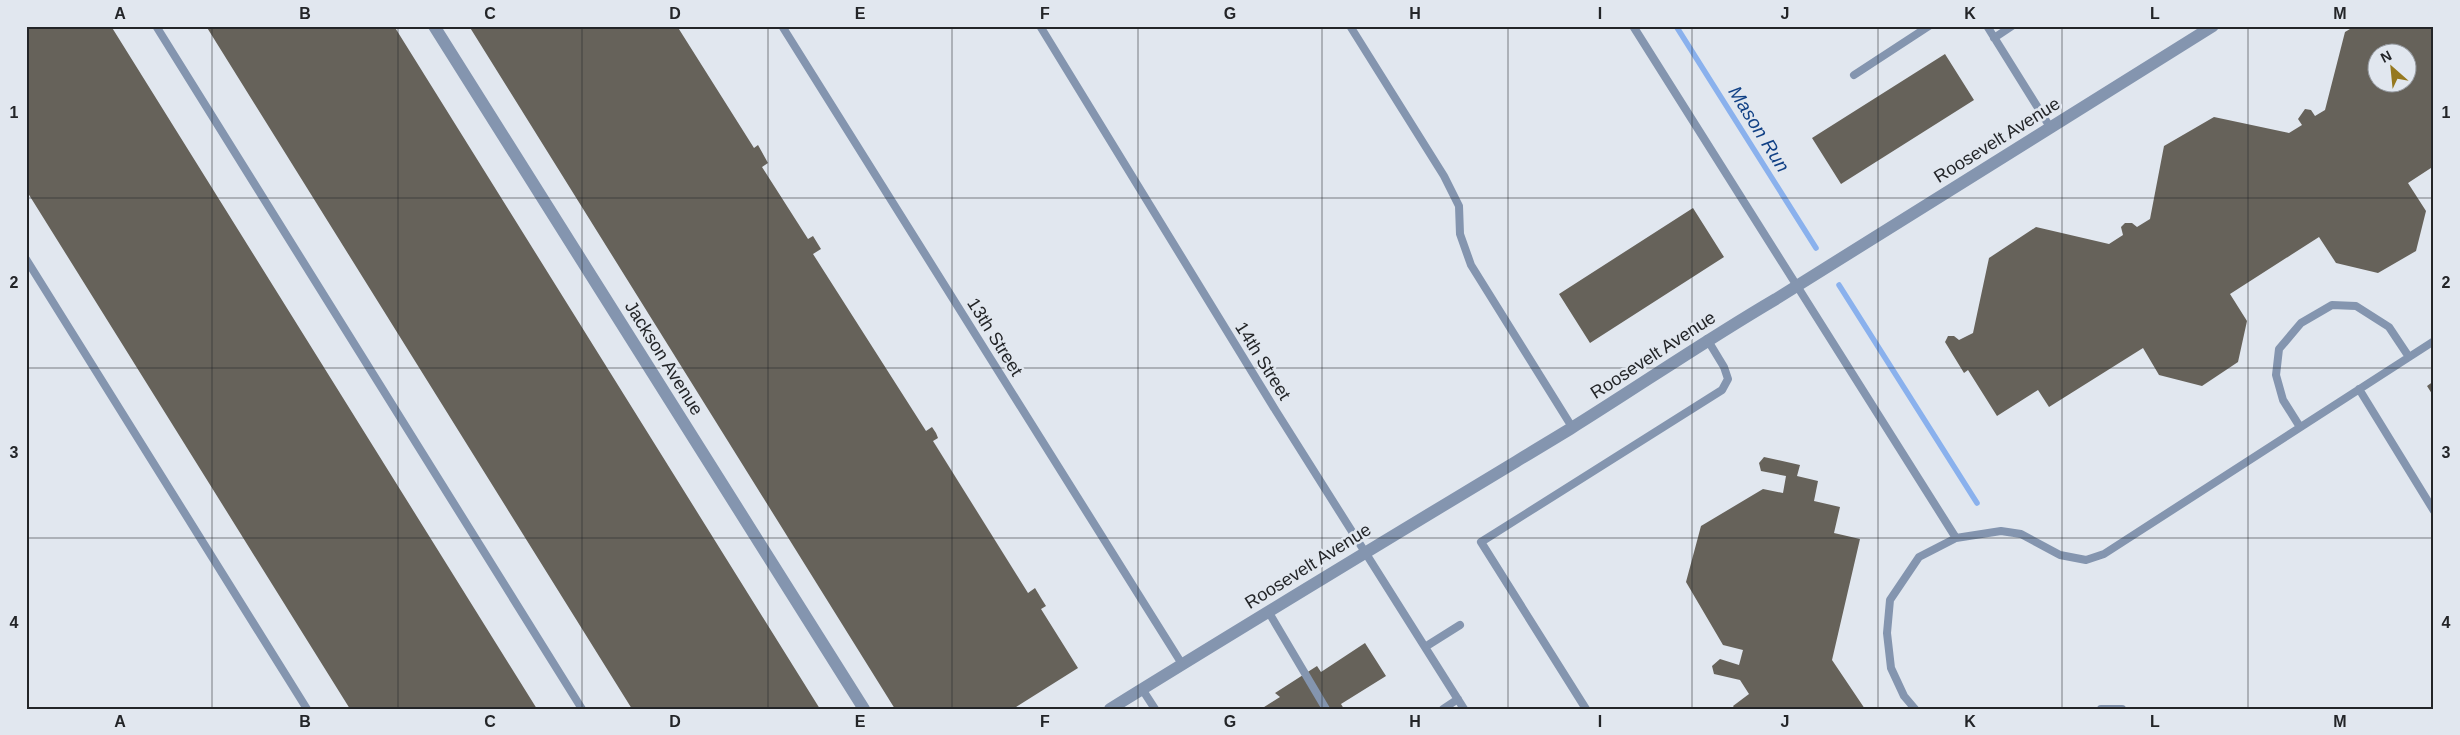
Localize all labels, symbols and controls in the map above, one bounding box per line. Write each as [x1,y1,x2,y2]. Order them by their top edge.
text: A [114,5,126,22]
text: B [299,5,311,22]
text: C [484,5,496,22]
text: D [669,5,681,22]
text: E [855,5,866,22]
text: F [1040,5,1050,22]
text: G [1224,5,1236,22]
text: H [1409,5,1421,22]
text: I [1598,5,1602,22]
text: J [1781,5,1789,22]
text: K [1964,5,1976,22]
text: L [2150,5,2160,22]
text: M [2333,5,2347,22]
north arrow [2368,42,2418,92]
text: N [2378,47,2394,66]
water label: Mason Run [1724,82,1794,176]
street label: Roosevelt Avenue [1930,93,2064,187]
text: 1 [10,104,19,121]
text: 1 [2442,104,2451,121]
text: 2 [10,274,19,291]
text: 2 [2442,274,2451,291]
street label: 13th Street [963,294,1027,380]
street label: Jackson Avenue [621,297,707,419]
street label: Roosevelt Avenue [1587,307,1719,403]
street label: 14th Street [1231,318,1295,404]
text: 3 [10,444,19,461]
text: 3 [2442,444,2451,461]
street label: Roosevelt Avenue [1241,519,1375,613]
text: 4 [10,614,19,631]
text: 4 [2442,614,2451,631]
text: A [114,713,126,730]
text: B [299,713,311,730]
text: C [484,713,496,730]
text: D [669,713,681,730]
text: E [855,713,866,730]
text: F [1040,713,1050,730]
text: G [1224,713,1236,730]
text: H [1409,713,1421,730]
text: I [1598,713,1602,730]
text: J [1781,713,1789,730]
text: K [1964,713,1976,730]
text: L [2150,713,2160,730]
text: M [2333,713,2347,730]

